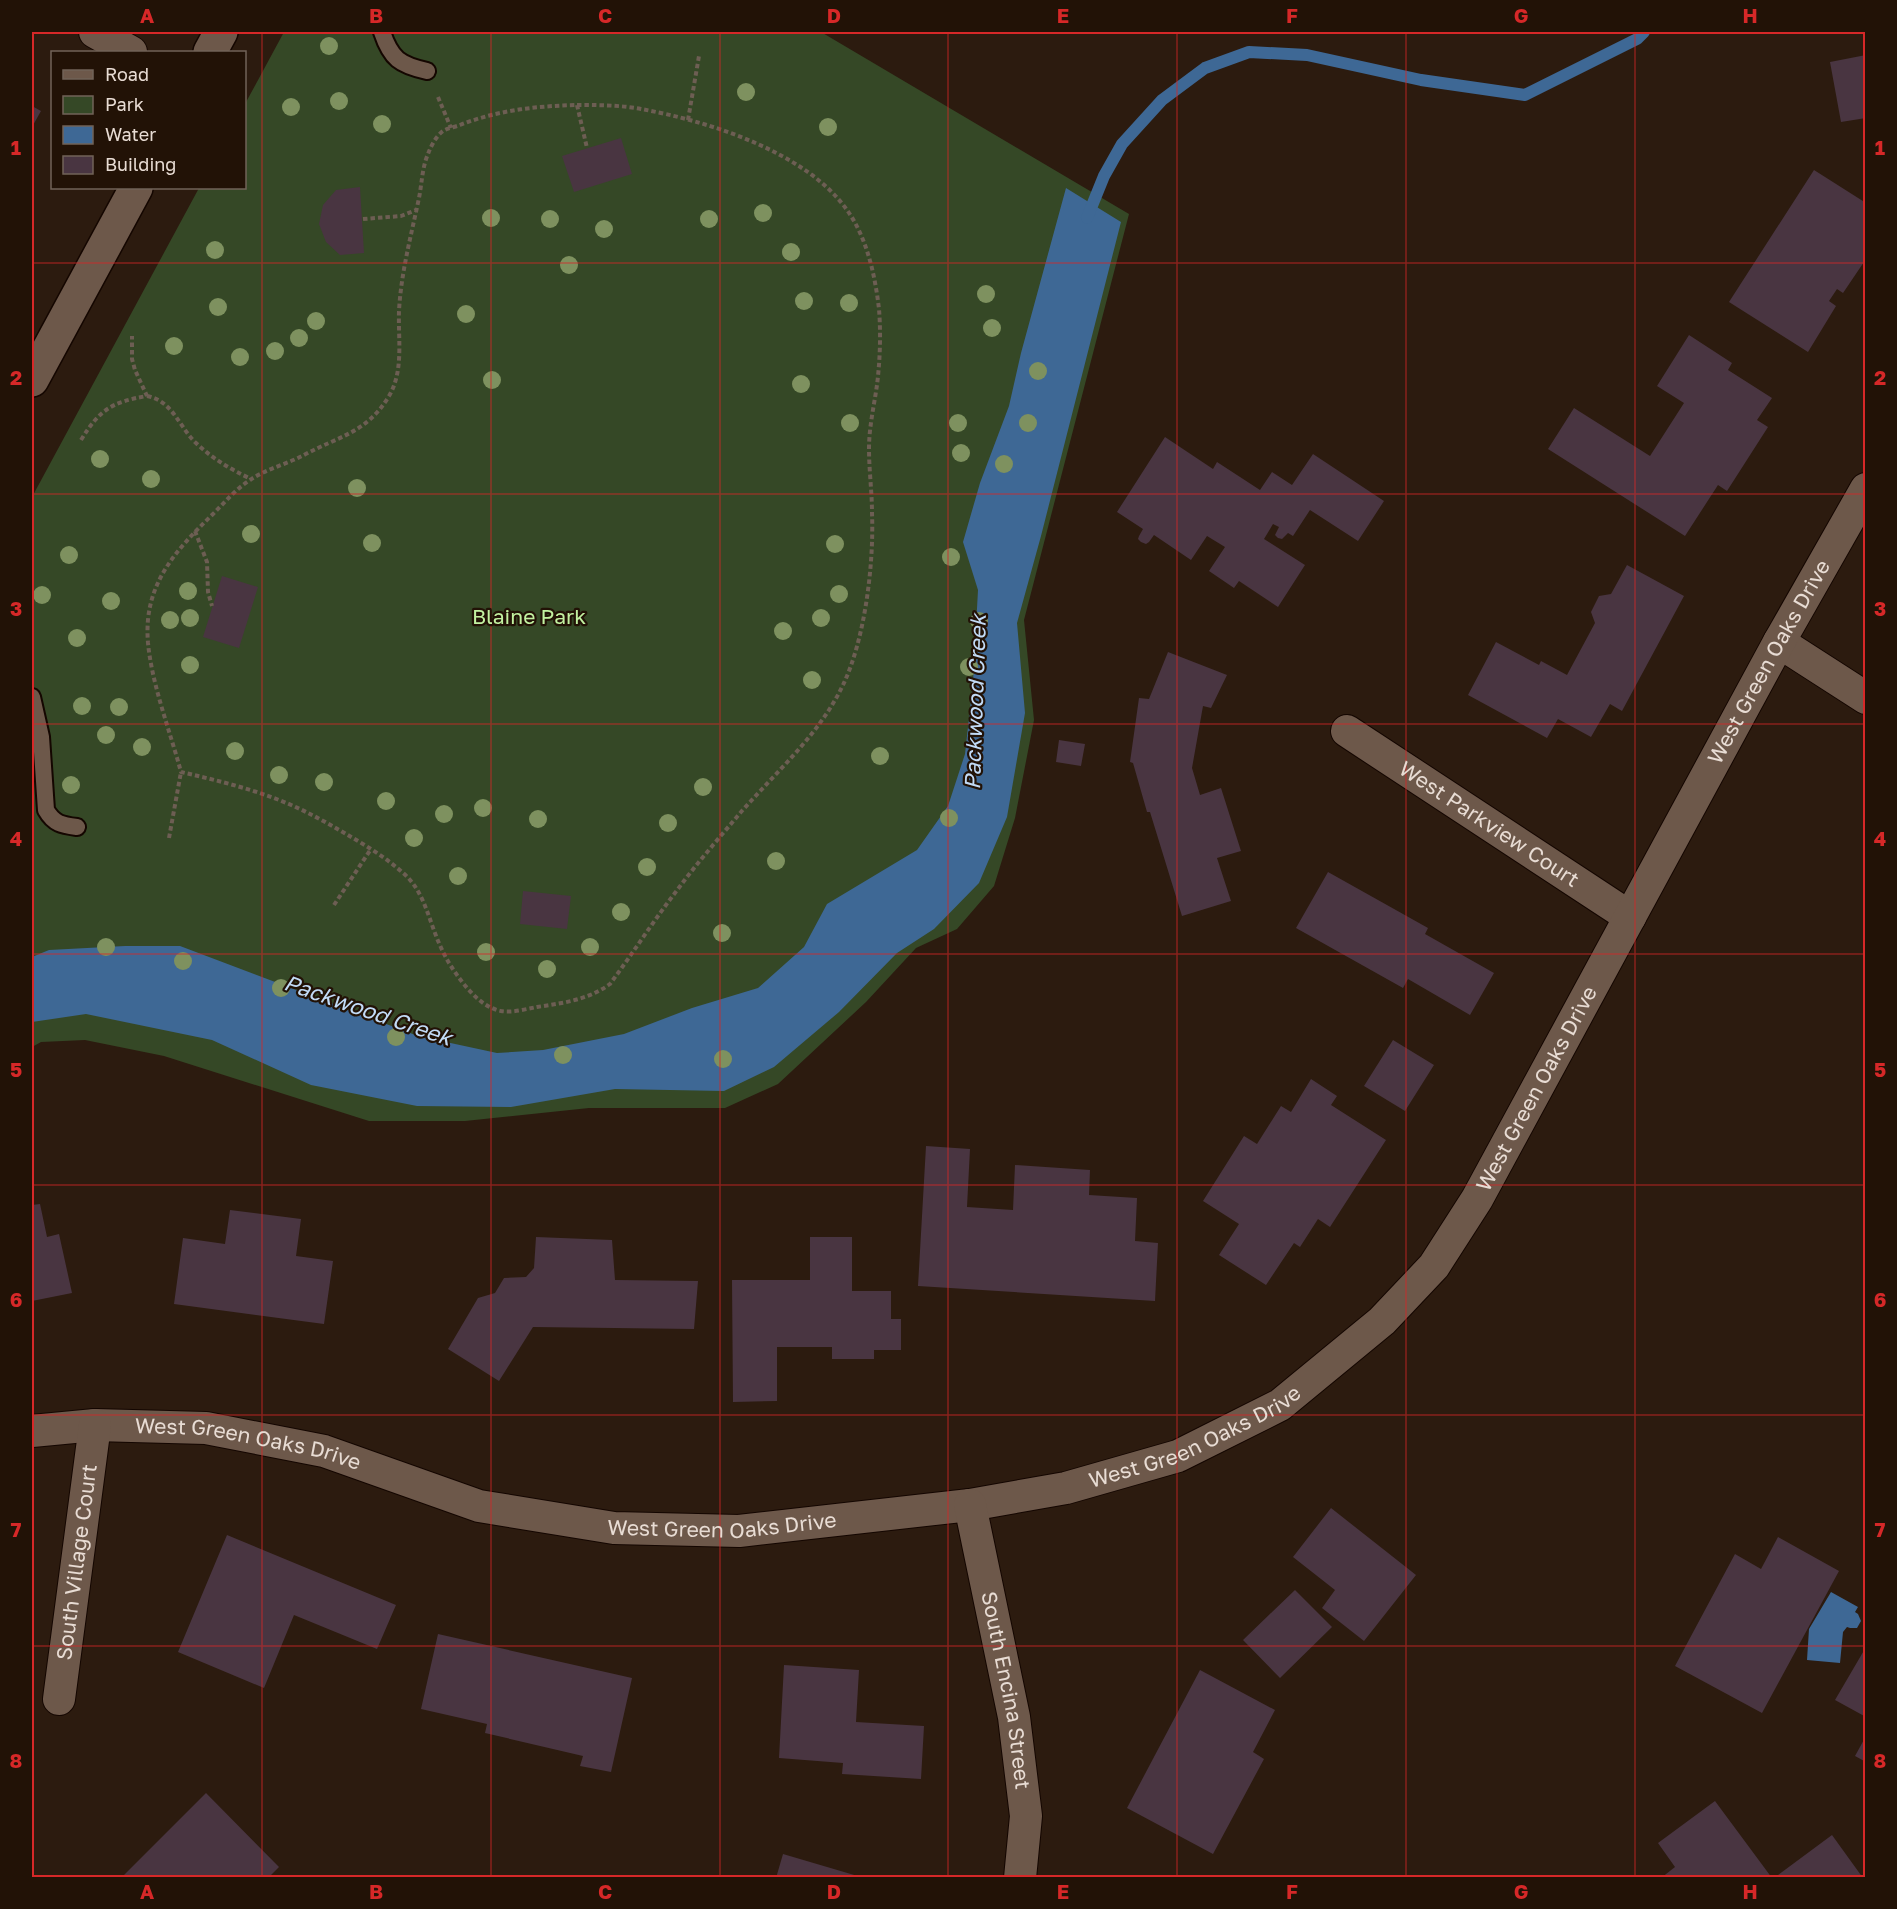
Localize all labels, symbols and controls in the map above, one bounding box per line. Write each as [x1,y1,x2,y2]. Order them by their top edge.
text: A [140,3,154,27]
text: B [369,3,383,27]
text: C [598,3,612,27]
text: D [827,3,841,27]
text: E [1057,3,1069,27]
text: F [1286,3,1298,27]
text: G [1514,3,1528,27]
text: H [1742,3,1758,27]
legend [51,51,246,189]
text: Road [105,63,149,85]
text: Park [105,93,144,115]
text: Water [105,123,156,145]
text: 1 [11,135,21,159]
text: 1 [1875,135,1885,159]
text: Building [105,153,176,175]
text: 2 [10,365,22,389]
text: 2 [1874,365,1886,389]
street label: West Green Oaks Drive [1701,555,1835,768]
text: 3 [10,596,22,620]
text: 3 [1874,596,1886,620]
park label: Blaine Park [472,603,586,629]
water label: Packwood Creek [958,611,991,790]
street label: West Parkview Court [1395,755,1585,892]
text: 4 [10,826,22,850]
text: 4 [1874,826,1886,850]
water label: Packwood Creek [281,968,458,1052]
street label: West Green Oaks Drive [1470,981,1602,1195]
text: 5 [10,1057,22,1081]
text: 5 [1874,1057,1886,1081]
text: 6 [10,1287,22,1311]
text: 6 [1874,1287,1886,1311]
street label: West Green Oaks Drive [1086,1379,1306,1493]
street label: West Green Oaks Drive [135,1412,365,1475]
street label: South Village Court [50,1462,102,1662]
street label: West Green Oaks Drive [607,1506,838,1543]
text: 7 [11,1517,22,1541]
text: 7 [1875,1517,1886,1541]
street label: South Encina Street [976,1589,1037,1791]
text: 8 [10,1748,22,1772]
text: 8 [1874,1748,1886,1772]
text: A [140,1879,154,1903]
text: B [369,1879,383,1903]
text: C [598,1879,612,1903]
text: D [827,1879,841,1903]
text: E [1057,1879,1069,1903]
text: F [1286,1879,1298,1903]
text: G [1514,1879,1528,1903]
text: H [1742,1879,1758,1903]

